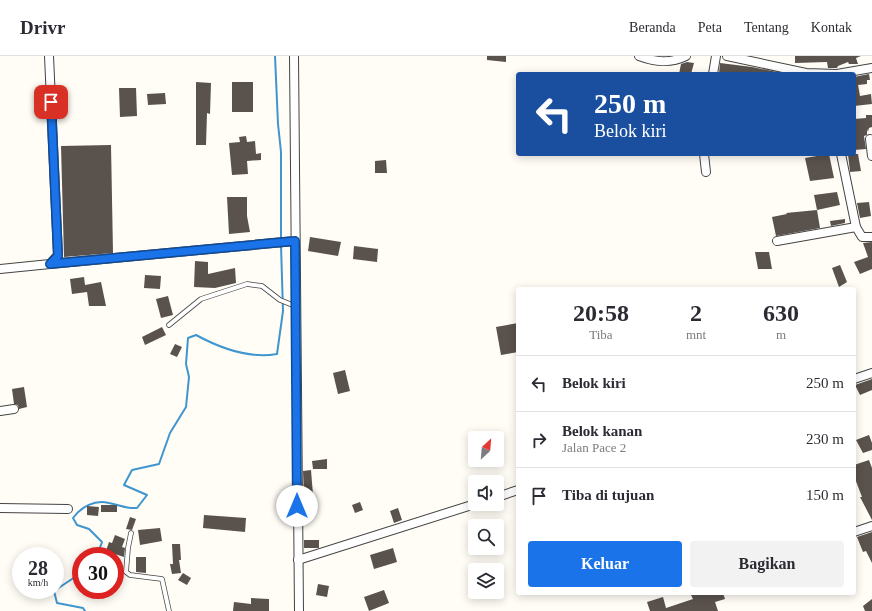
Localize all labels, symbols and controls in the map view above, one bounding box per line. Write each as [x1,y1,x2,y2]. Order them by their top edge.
text: Drivr [20,17,65,38]
text: Beranda [629,20,676,35]
text: Peta [698,20,722,35]
text: Tentang [744,20,789,35]
text: Kontak [811,20,852,35]
pin [34,85,68,119]
icon: left [528,88,580,140]
text: 250 m [594,88,666,119]
icon: arrive [40,91,62,113]
text: Belok kiri [594,121,667,141]
text: 20:58 [573,300,629,326]
text: 2 [690,300,702,326]
text: 630 [763,300,799,326]
text: Tiba [589,327,613,342]
text: mnt [686,327,706,342]
text: m [776,327,786,342]
icon: left [528,373,550,395]
text: Belok kiri [562,375,626,391]
text: 250 m [806,375,844,391]
text: Belok kanan [562,423,642,439]
icon: right [528,429,550,451]
north arrow [468,431,504,467]
map controls [468,431,504,599]
text: 230 m [806,431,844,447]
text: Jalan Pace 2 [562,440,626,455]
button: sound [468,475,504,511]
position arrow [276,485,318,527]
icon: arrive [528,485,550,507]
text: Tiba di tujuan [562,487,654,503]
text: 150 m [806,487,844,503]
button: search [468,519,504,555]
button: Keluar [528,541,682,587]
button: Bagikan [690,541,844,587]
speed limit sign: 30 [72,547,124,599]
text: 28 [28,557,48,579]
button: layers [468,563,504,599]
text: km/h [28,577,48,588]

